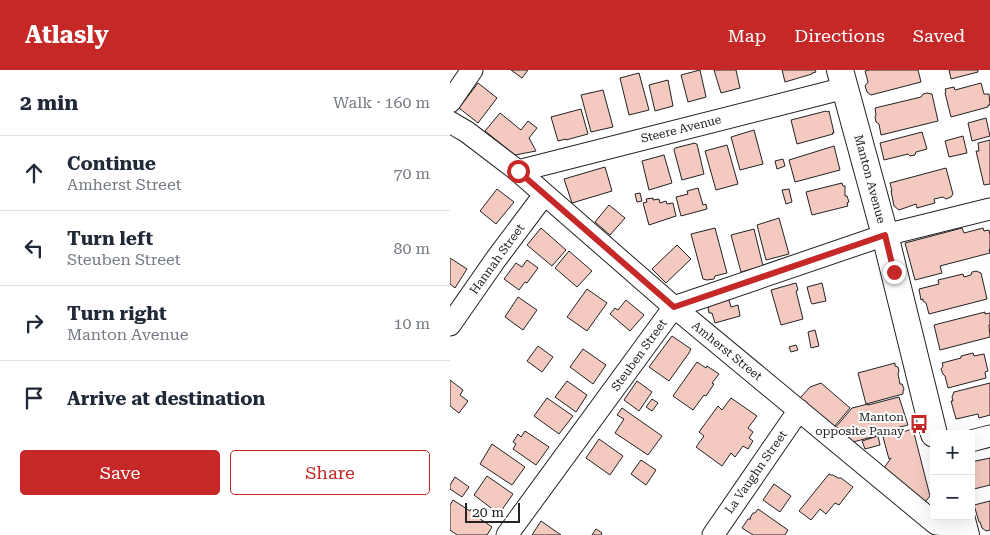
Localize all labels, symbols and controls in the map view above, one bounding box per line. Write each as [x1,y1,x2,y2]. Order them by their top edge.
text: Atlasly [25,21,109,49]
text: Map [728,25,766,46]
text: Directions [794,25,885,46]
text: Saved [913,25,965,46]
text: 2 min [20,91,78,115]
text: Walk · 160 m [333,93,430,112]
street label: Steere Avenue [639,112,723,146]
street label: Manton Avenue [851,133,889,225]
text: Continue [67,152,156,175]
icon: ahead [20,159,48,187]
route start [507,160,530,183]
text: 70 m [393,164,430,183]
text: Amherst Street [67,175,182,194]
street label: Hannah Street [467,221,528,297]
text: Turn left [67,227,153,250]
icon: left [20,234,48,262]
text: 80 m [393,239,430,258]
text: Steuben Street [67,250,181,269]
route end [883,261,906,284]
text: Turn right [67,302,167,325]
icon: right [20,309,48,337]
text: 10 m [393,314,430,333]
street label: Steuben Street [608,316,670,394]
street label: Amherst Street [689,318,765,384]
text: Manton Avenue [67,325,188,344]
icon: arrive [20,384,48,412]
text: Arrive at destination [67,387,265,410]
place label: Manton opposite Panay [815,410,905,438]
bus stop icon: Manton opposite Panay [908,413,930,435]
street label: La Vaughn Street [722,427,790,516]
map controls [930,430,975,520]
button: + [930,430,975,475]
button: Save [20,450,220,495]
button: Share [230,450,430,495]
button: − [930,475,975,520]
scale bar [465,500,520,523]
text: 20 m [472,504,504,520]

